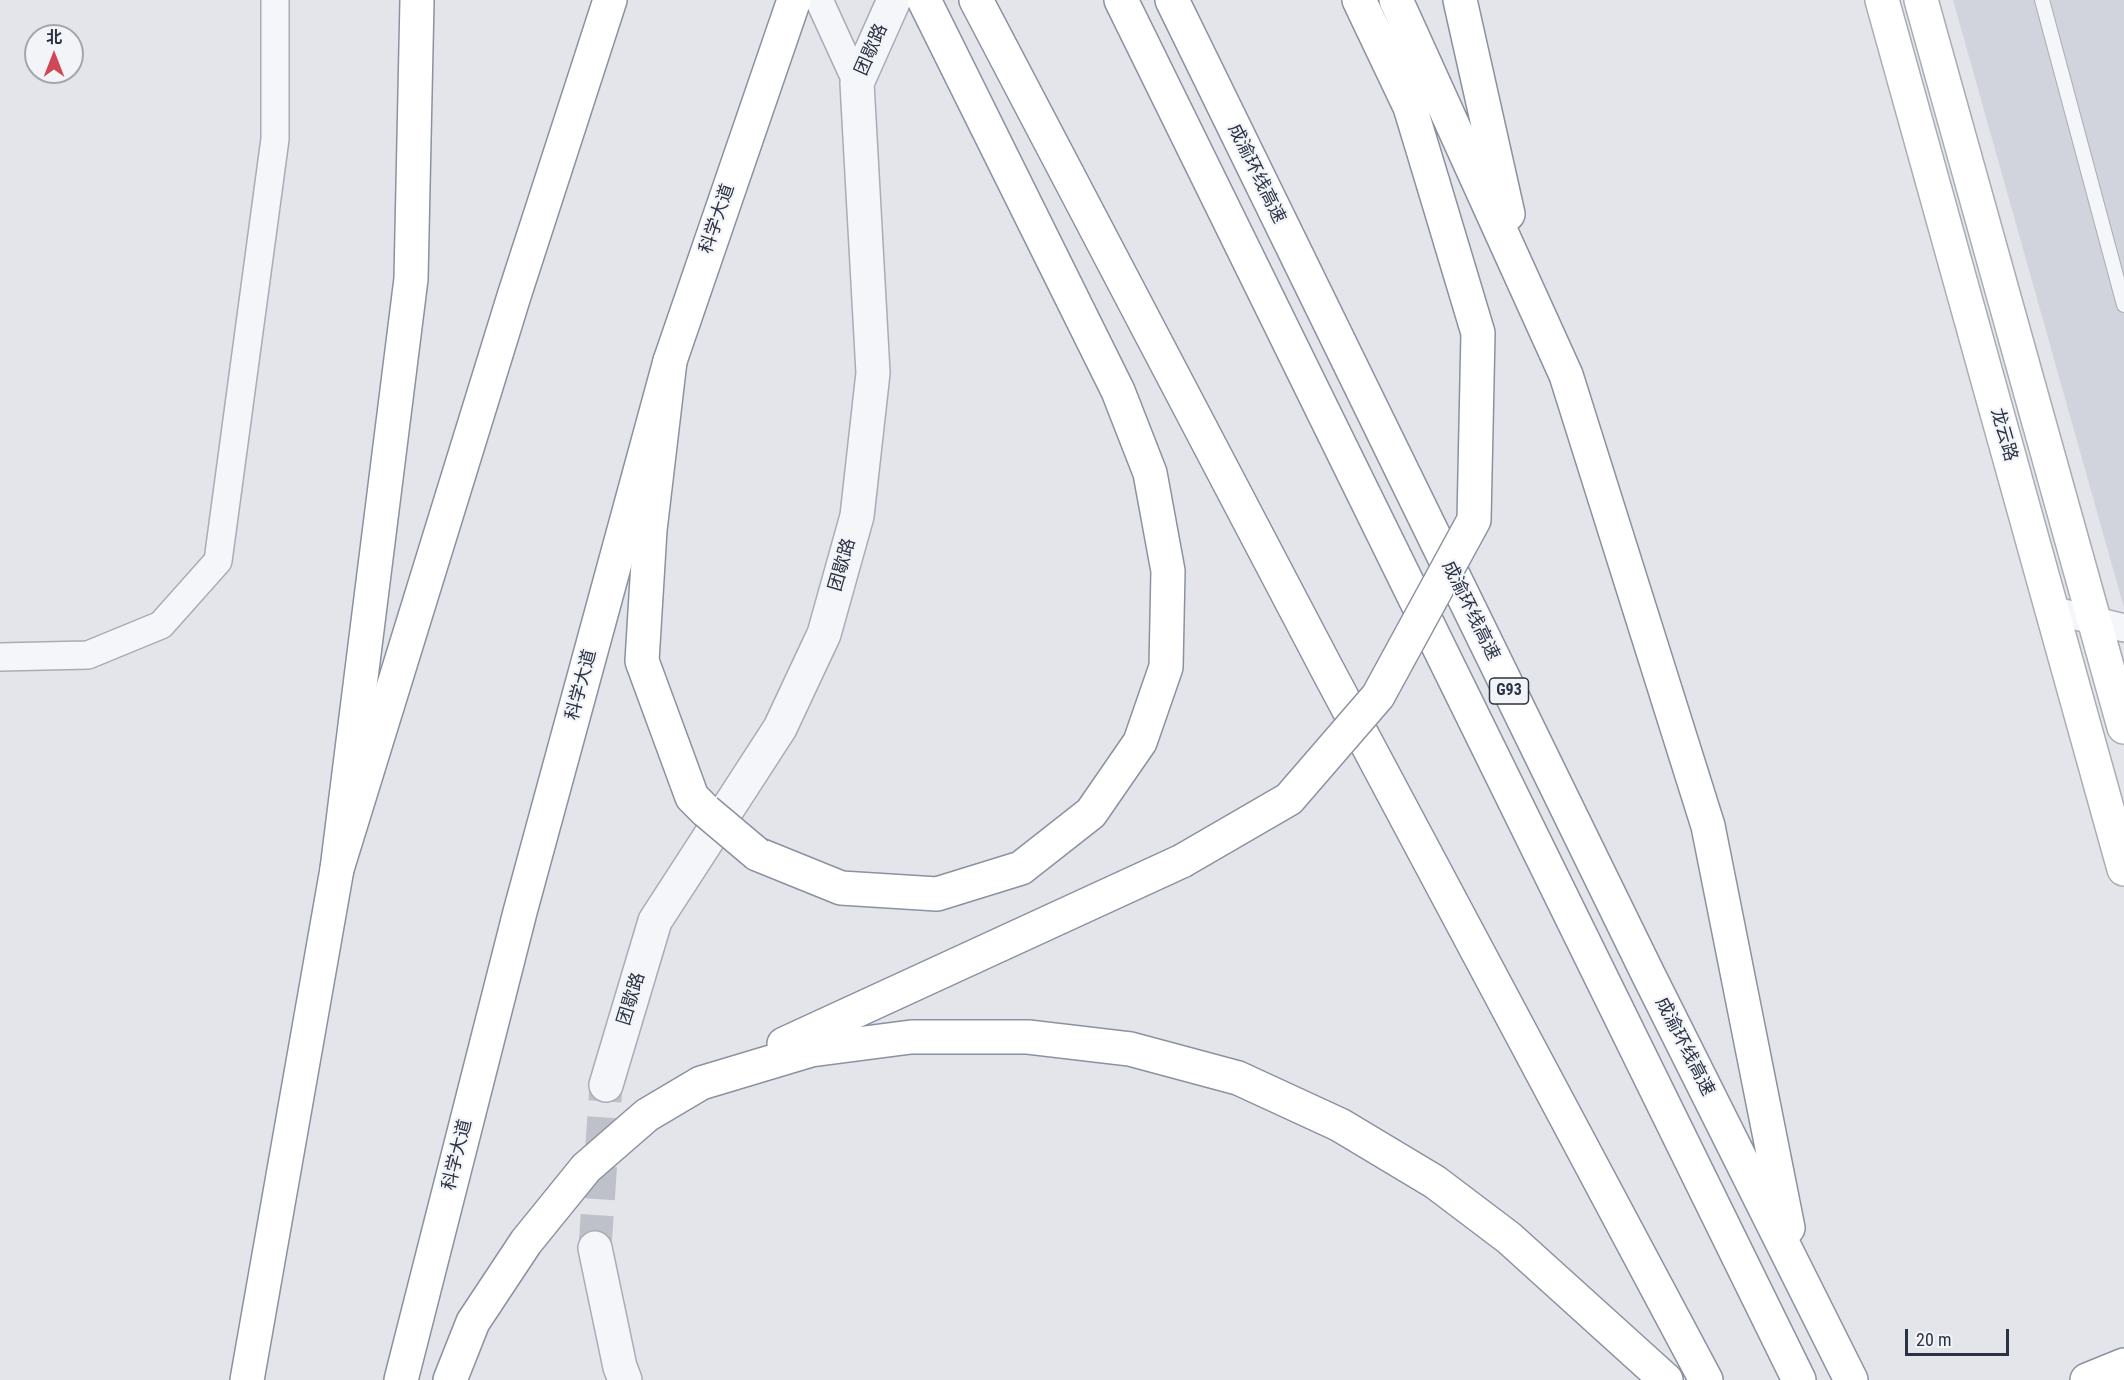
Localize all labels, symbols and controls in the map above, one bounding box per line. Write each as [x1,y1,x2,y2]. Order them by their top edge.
street label: 团歇路 [851,21,893,79]
north arrow [24,24,84,84]
text: 北 [46,28,62,47]
street label: 成渝环线高速 [1223,121,1289,227]
street label: 科学大道 [696,181,740,257]
street label: 龙云路 [1985,406,2021,464]
street label: 团歇路 [825,536,861,594]
street label: 成渝环线高速 [1437,558,1503,664]
street label: 科学大道 [562,647,602,723]
road number: G93 [1490,678,1528,704]
street label: 团歇路 [614,970,650,1028]
street label: 成渝环线高速 [1650,994,1718,1100]
street label: 科学大道 [439,1117,477,1193]
scale bar [1908,1317,2012,1355]
text: 20 m [1916,1329,1951,1350]

